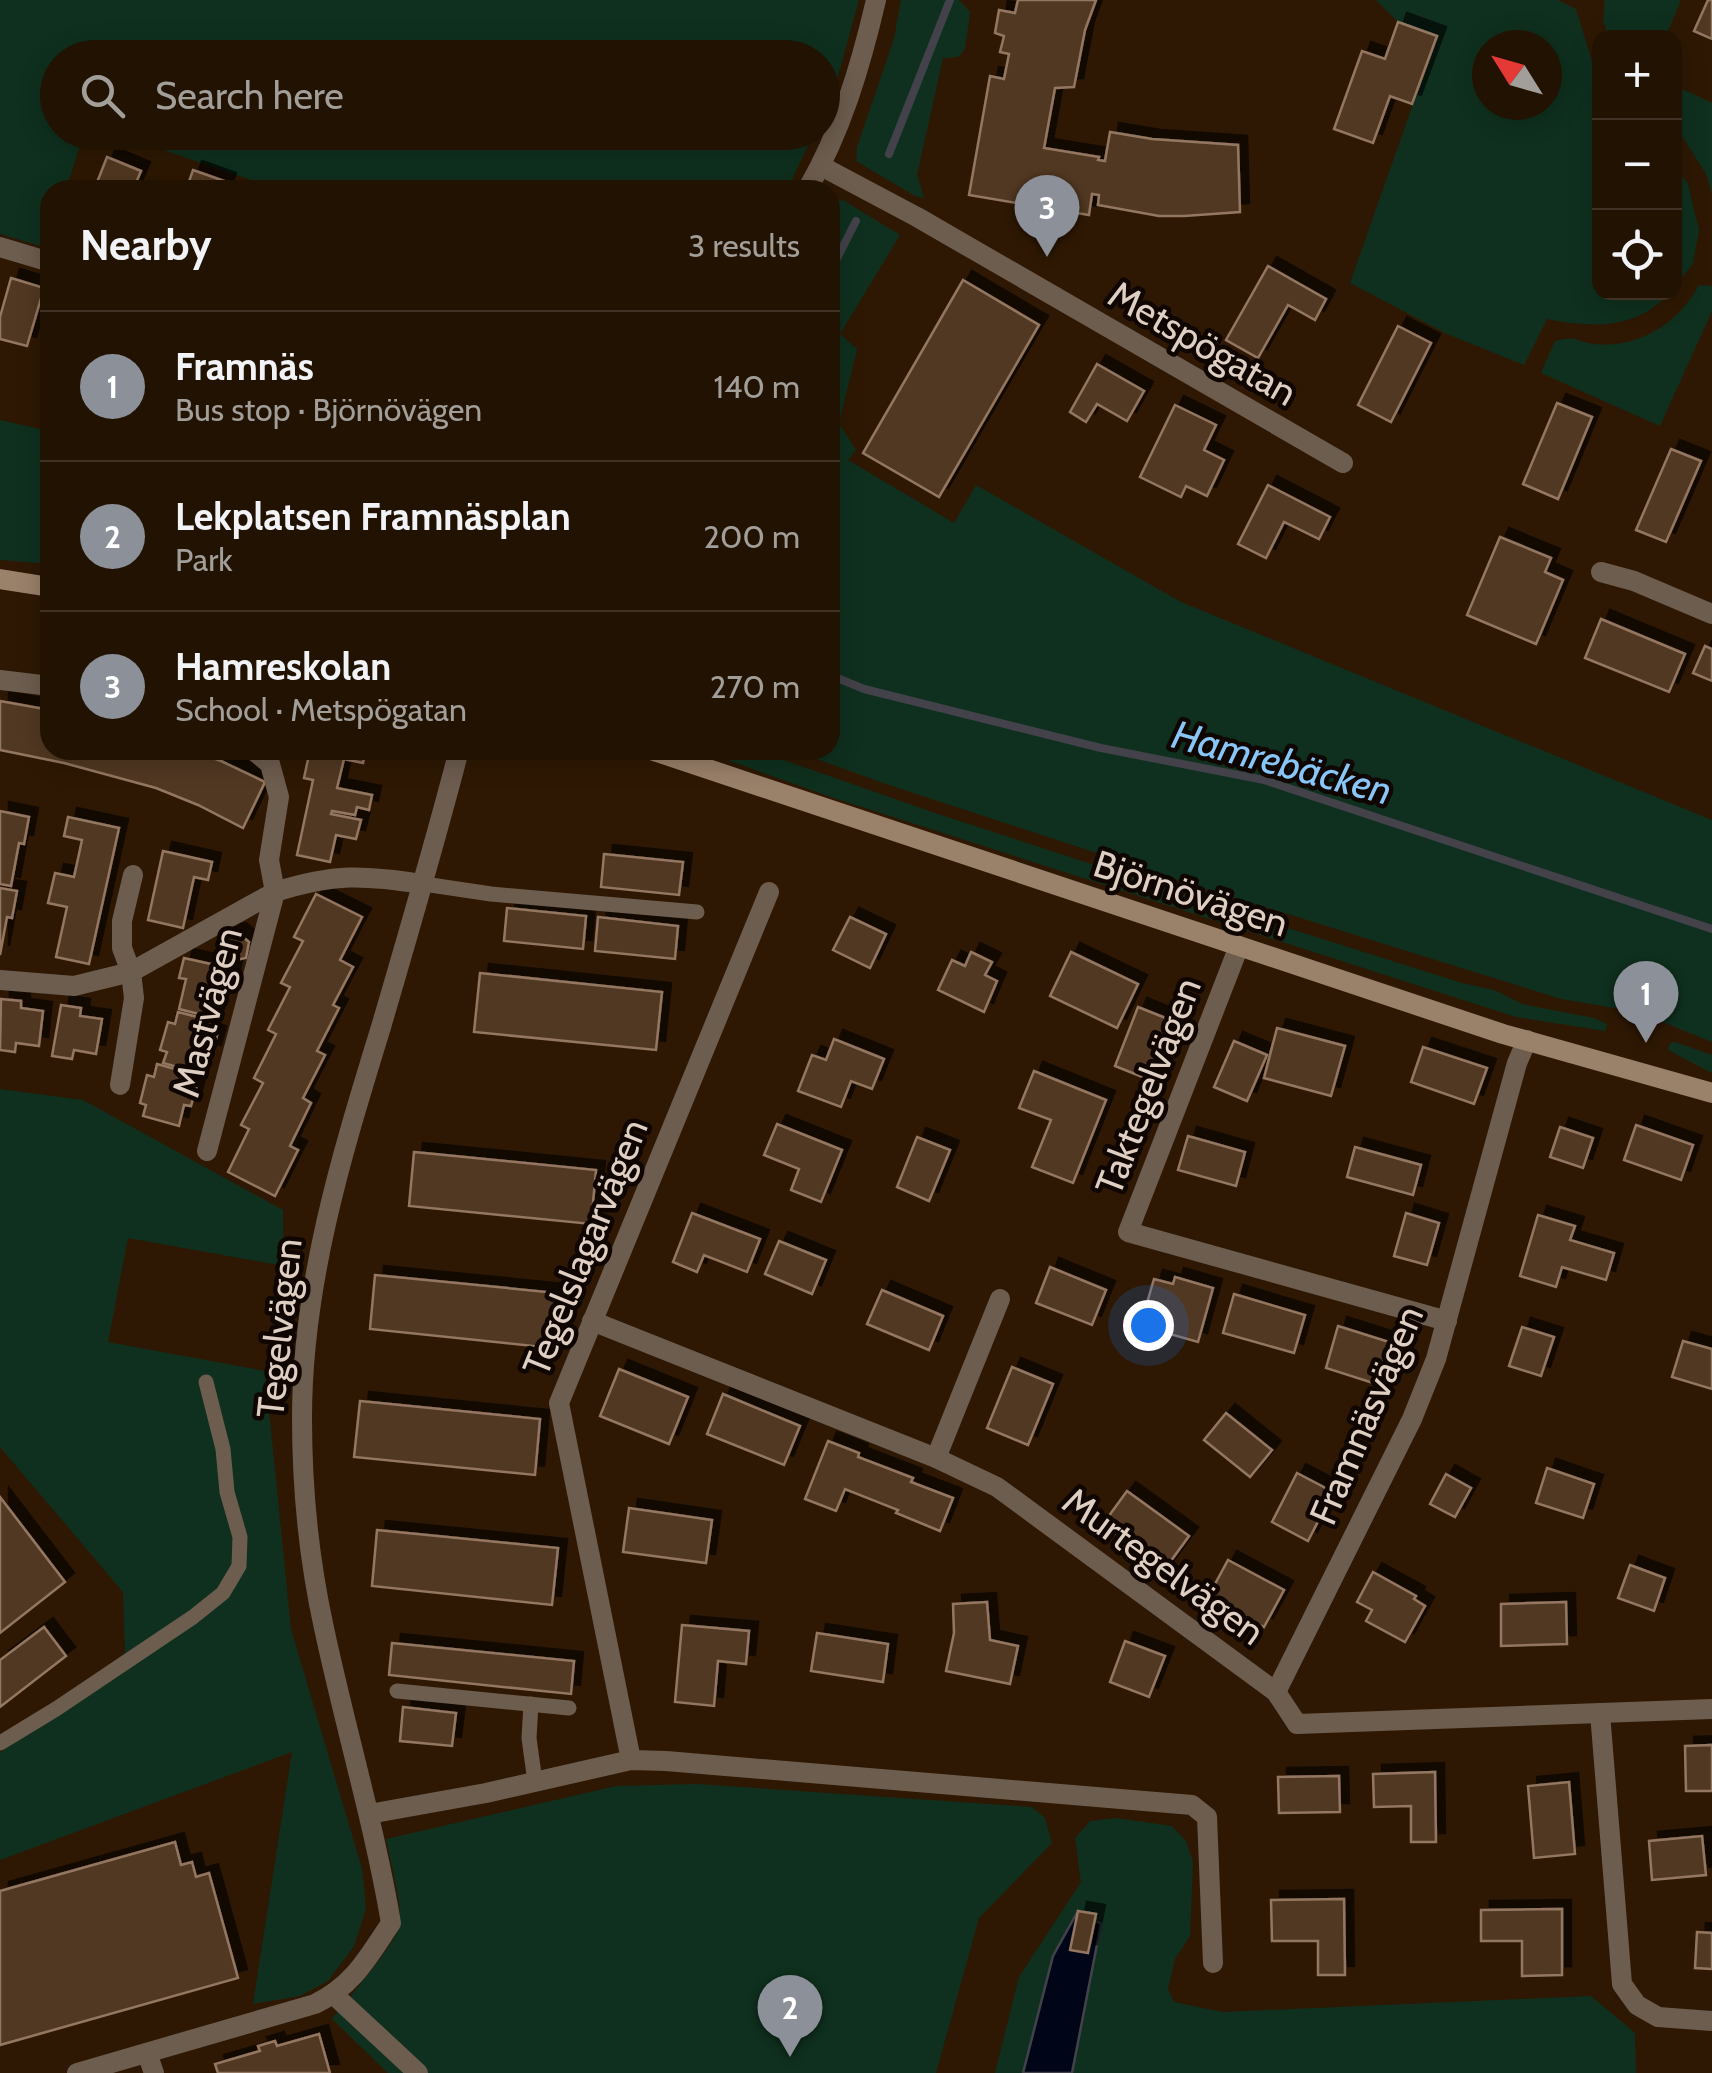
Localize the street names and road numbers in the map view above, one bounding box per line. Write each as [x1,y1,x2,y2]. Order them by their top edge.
street label: Metspögatan [1101,270,1305,416]
street label: Björnövägen [1088,840,1294,946]
street label: Mastvägen [162,922,252,1102]
street label: Taktegelvägen [1085,971,1211,1201]
street label: Tegelslagarvägen [512,1112,658,1382]
street label: Tegelvägen [246,1236,312,1420]
street label: Framnäsvägen [1299,1299,1433,1531]
street label: Murtegelvägen [1054,1477,1274,1655]

